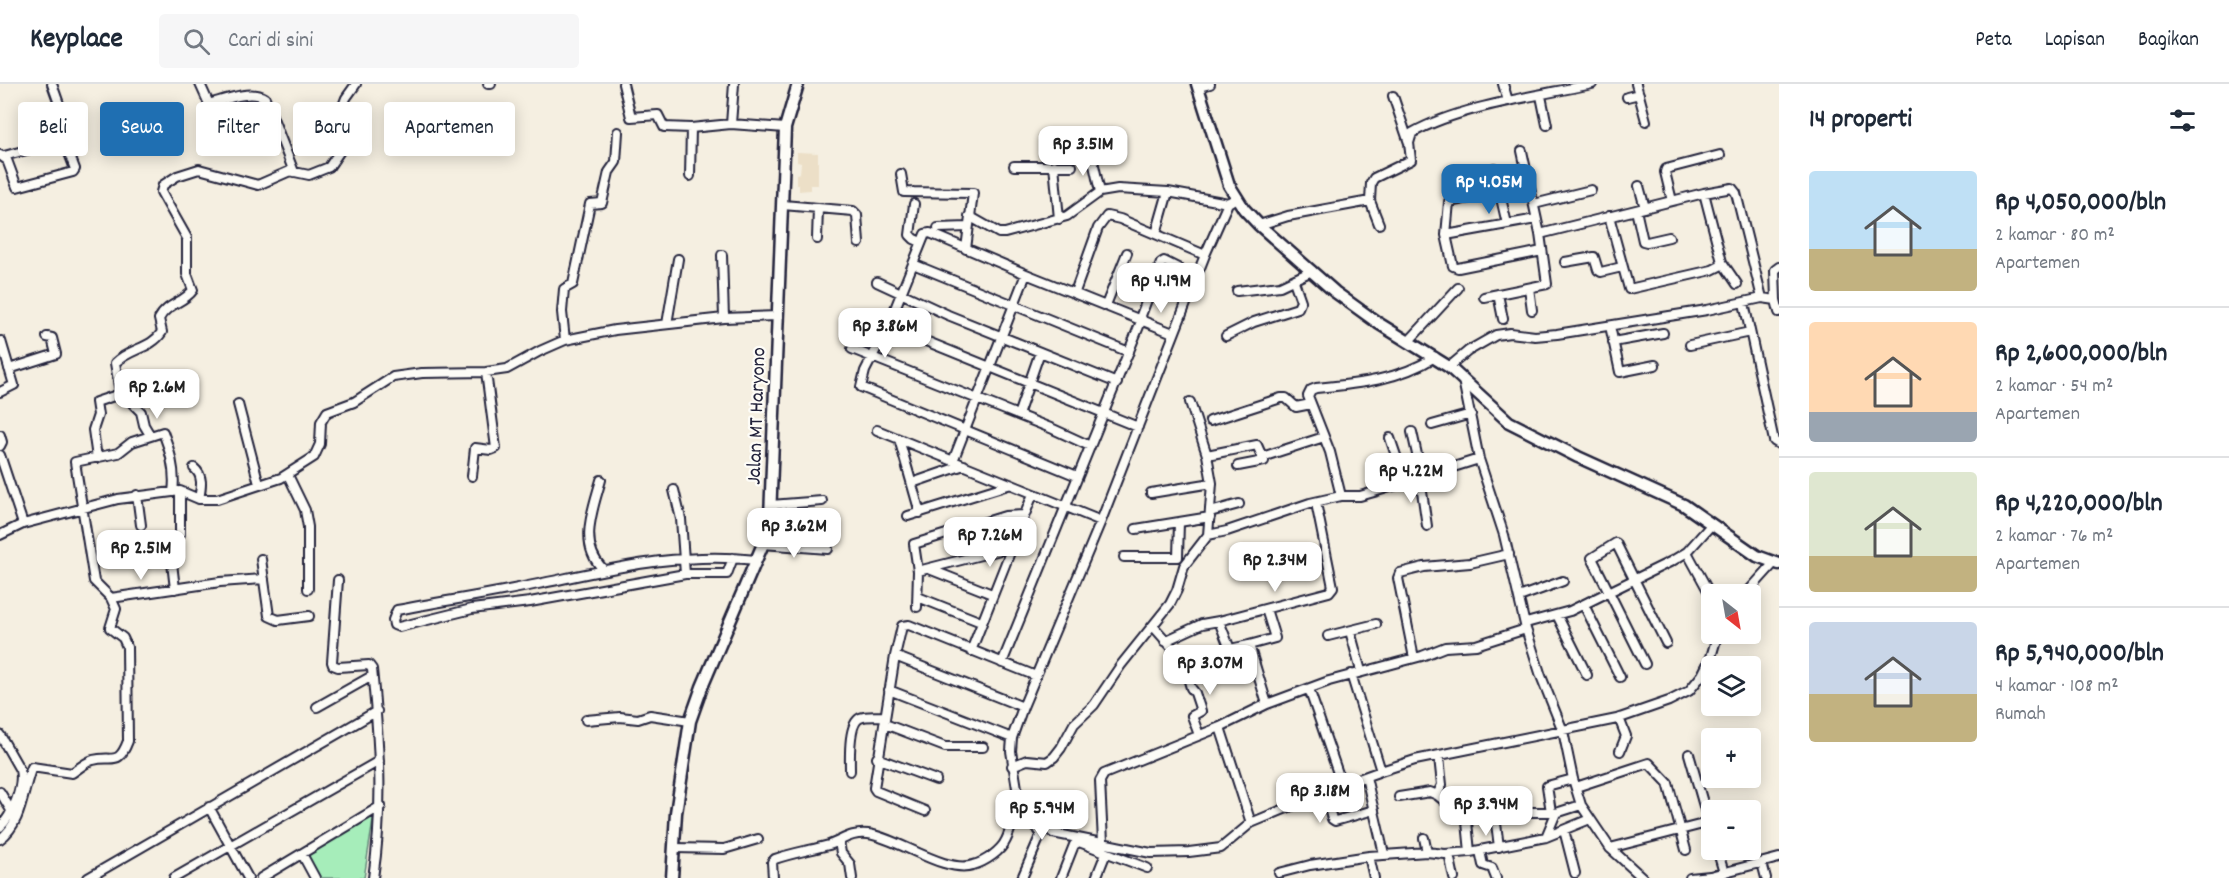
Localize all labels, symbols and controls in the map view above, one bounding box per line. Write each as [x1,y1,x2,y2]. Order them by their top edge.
search box [159,14,579,68]
text: Keyplace [30,21,123,61]
icon: search [180,25,213,58]
text: Cari di sini [228,26,313,57]
text: Peta [1975,26,2012,56]
text: Lapisan [2045,26,2105,56]
text: Bagikan [2138,26,2199,56]
chip: Beli [18,102,88,156]
chip: Sewa [100,102,184,156]
chip: Filter [196,102,281,156]
chip: Baru [293,102,372,156]
chip: Apartemen [384,102,515,156]
text: 14 properti [1809,102,1912,139]
icon: filters [2166,104,2199,137]
pin: Rp 3.51M [1021,126,1145,177]
text: Rp 3.51M [1052,131,1114,159]
pin: Rp 4.05M [1427,164,1551,215]
text: Rp 4.05M [1455,169,1523,197]
text: Rp 4,050,000/bln [1995,185,2166,222]
icon: home [1857,195,1929,267]
text: 2 kamar · 80 m² [1995,222,2115,250]
text: Apartemen [1995,250,2080,278]
pin: Rp 4.19M [1099,263,1223,314]
text: Rp 4.19M [1131,268,1191,296]
pin: Rp 3.86M [823,308,947,359]
text: Rp 3.86M [852,313,918,341]
text: Rp 2,600,000/bln [1995,336,2167,373]
icon: home [1857,346,1929,418]
street label: Jalan MT Haryono [741,347,775,485]
pin: Rp 2.6M [102,369,212,420]
text: 2 kamar · 54 m² [1995,373,2113,401]
text: Rp 2.6M [128,374,186,402]
text: Apartemen [1995,401,2080,429]
pin: Rp 4.22M [1349,453,1473,504]
text: Rp 4.22M [1379,458,1443,486]
text: Rp 4,220,000/bln [1995,486,2163,523]
icon: home [1857,496,1929,568]
pin: Rp 3.62M [732,508,856,559]
text: Rp 3.62M [761,513,827,541]
pin: Rp 7.26M [928,517,1052,568]
text: Rp 7.26M [958,522,1022,550]
text: 2 kamar · 76 m² [1995,523,2113,551]
pin: Rp 2.51M [79,530,203,581]
text: Rp 2.51M [111,535,171,563]
pin: Rp 2.34M [1213,542,1337,593]
text: Rp 2.34M [1243,547,1307,575]
text: Apartemen [1995,551,2080,579]
north arrow [1701,584,1761,644]
map controls [1701,584,1761,860]
text: Rp 5,940,000/bln [1995,636,2164,673]
pin: Rp 3.07M [1148,645,1272,696]
icon: home [1857,646,1929,718]
text: Rp 3.07M [1177,650,1243,678]
button: layers [1701,656,1761,716]
text: 4 kamar · 108 m² [1995,673,2119,701]
text: Rumah [1995,701,2046,729]
button: + [1701,728,1761,788]
pin: Rp 3.18M [1258,773,1382,824]
text: Rp 3.18M [1290,778,1350,806]
pin: Rp 3.94M [1424,786,1548,837]
pin: Rp 5.94M [980,790,1104,841]
text: Rp 3.94M [1454,791,1518,819]
text: Rp 5.94M [1009,795,1075,823]
button: − [1701,800,1761,860]

